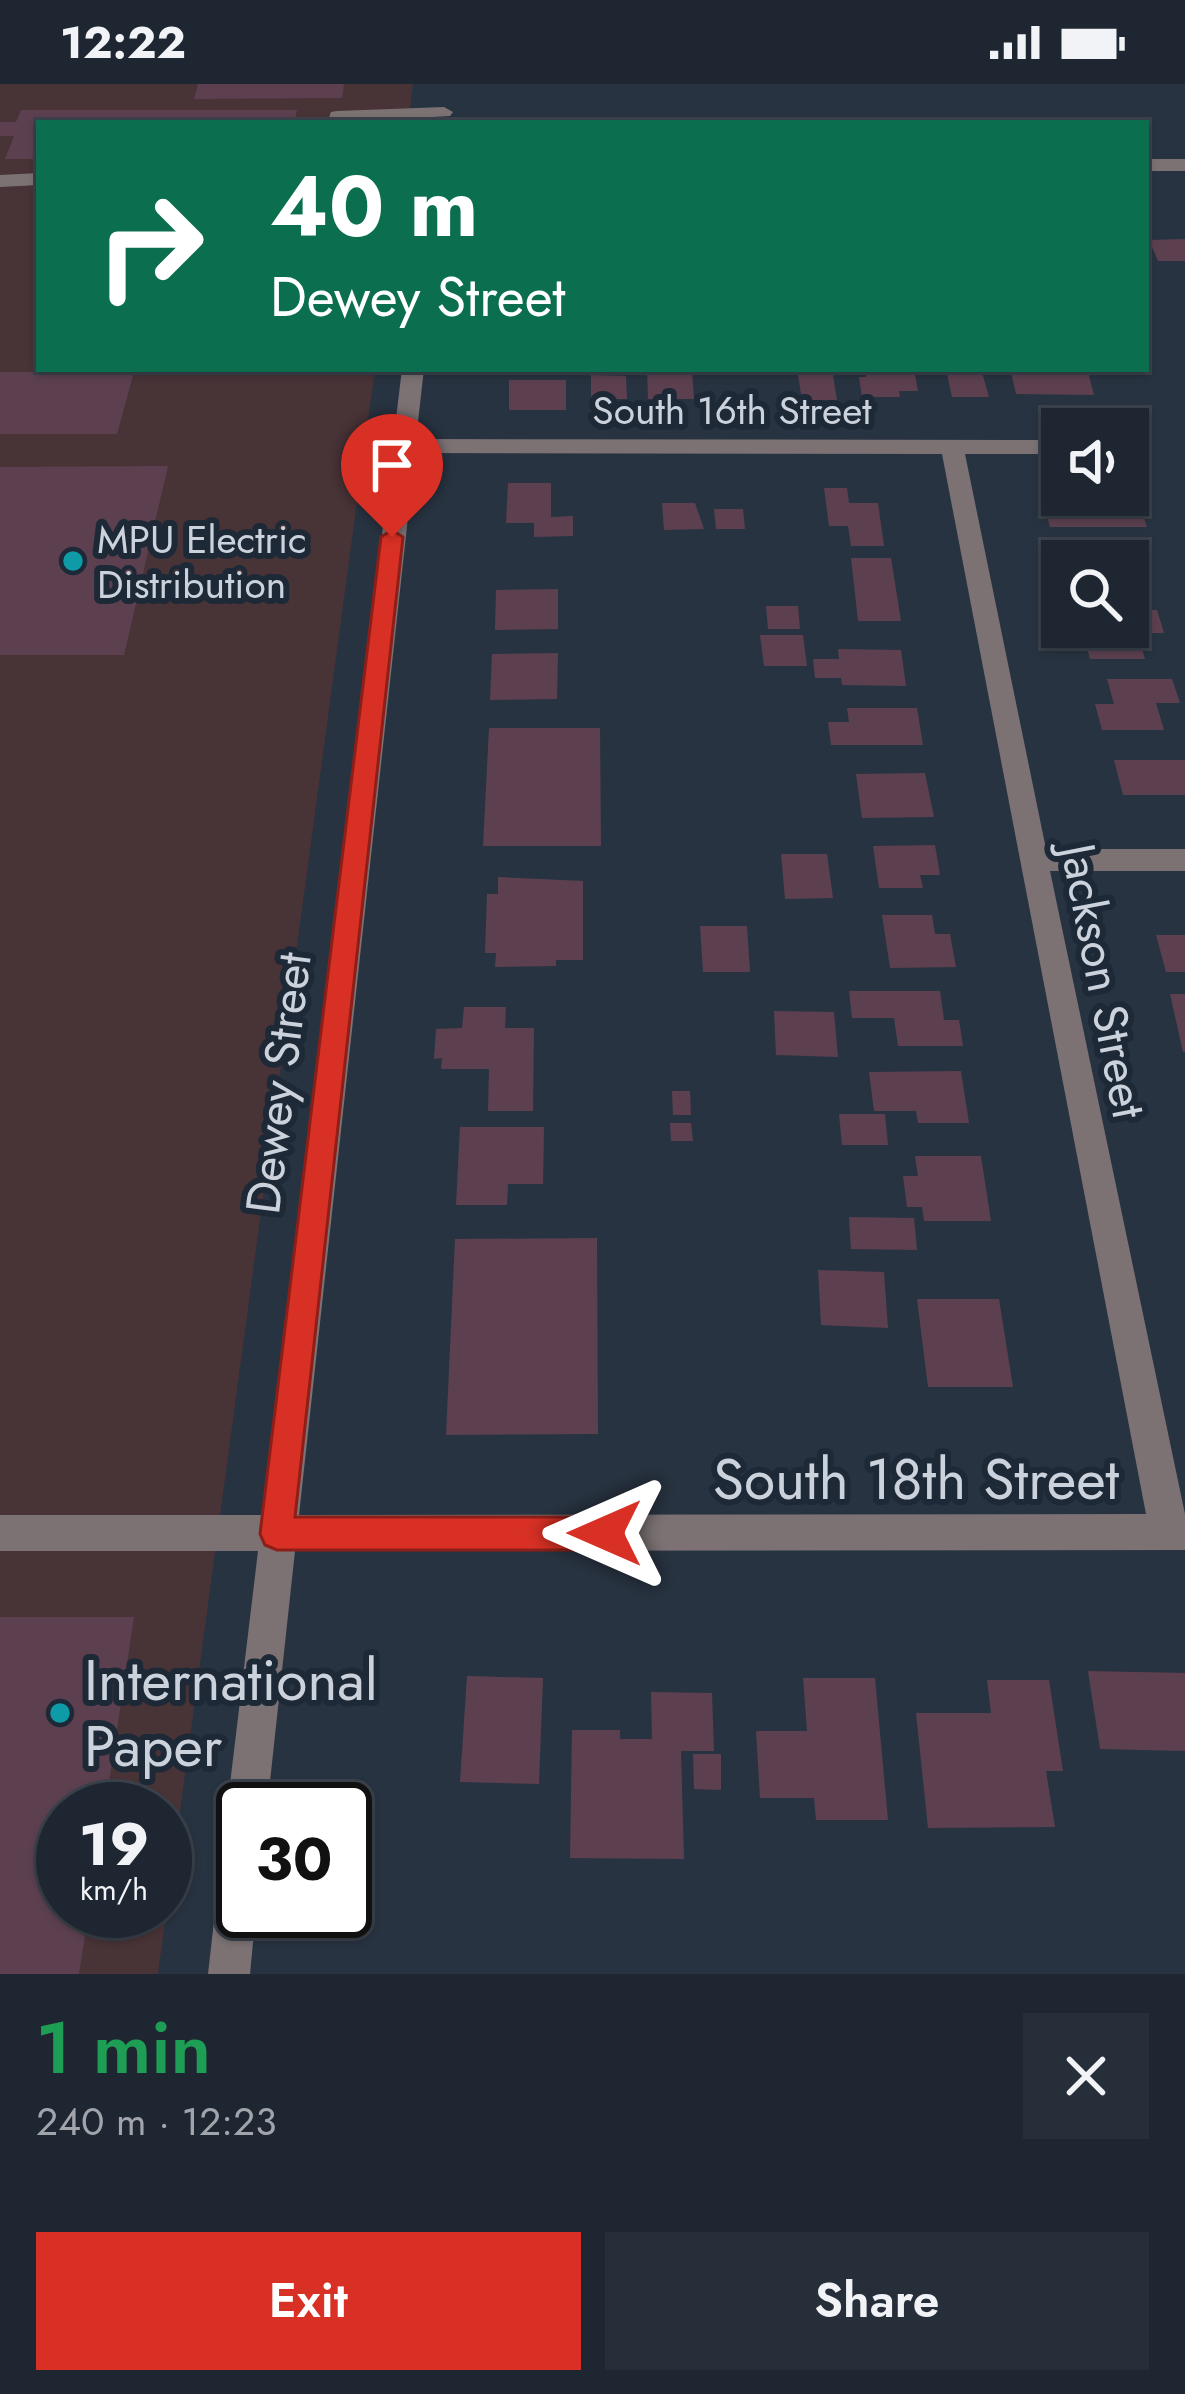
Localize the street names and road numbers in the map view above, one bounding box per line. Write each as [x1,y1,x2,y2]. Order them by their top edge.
street label: South 16th Street [592,382,872,439]
street label: Jackson Street [1042,832,1164,1125]
street label: Dewey Street [228,948,329,1218]
street label: South 18th Street [713,1438,1120,1520]

